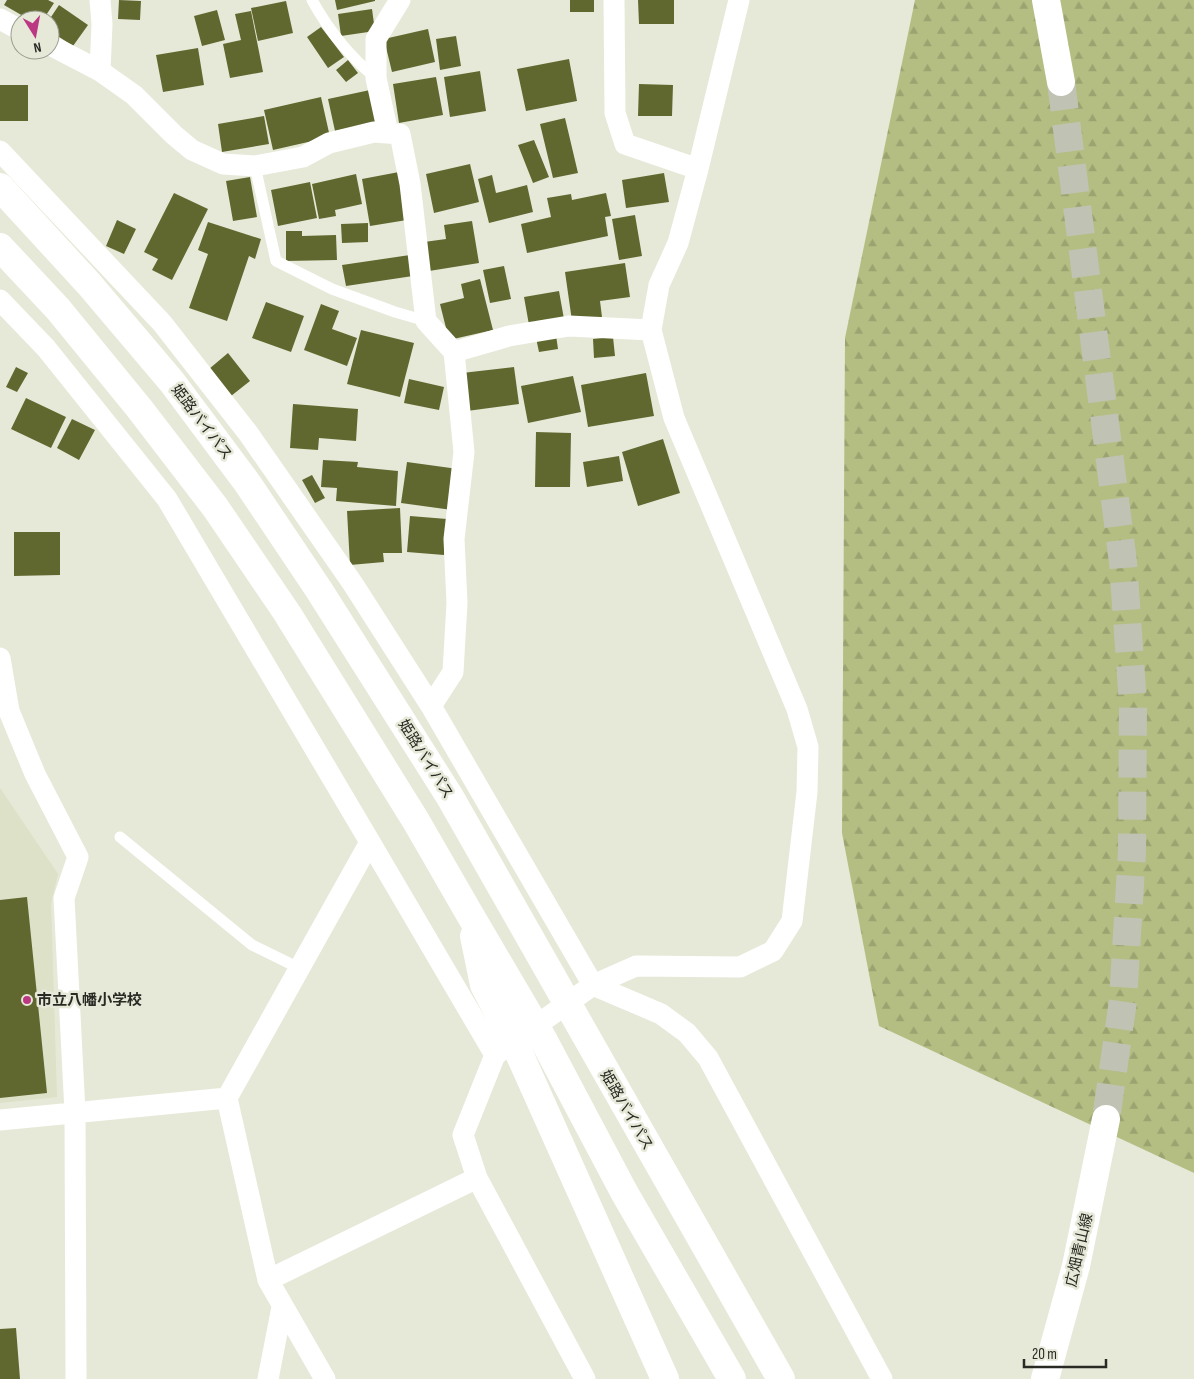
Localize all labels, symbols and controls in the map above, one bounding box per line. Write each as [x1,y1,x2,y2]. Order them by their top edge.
north arrow [10,10,60,60]
text: N [32,38,43,56]
street label: 姫路バイパス [167,381,236,464]
street label: 姫路バイパス [394,716,457,802]
place label: 市立八幡小学校 [37,991,142,1010]
marker: 市立八幡小学校 [21,994,33,1006]
street label: 姫路バイパス [596,1067,657,1154]
street label: 広畑青山線 [1062,1211,1097,1289]
scale bar [1024,1336,1106,1368]
text: 20 m [1032,1345,1057,1364]

